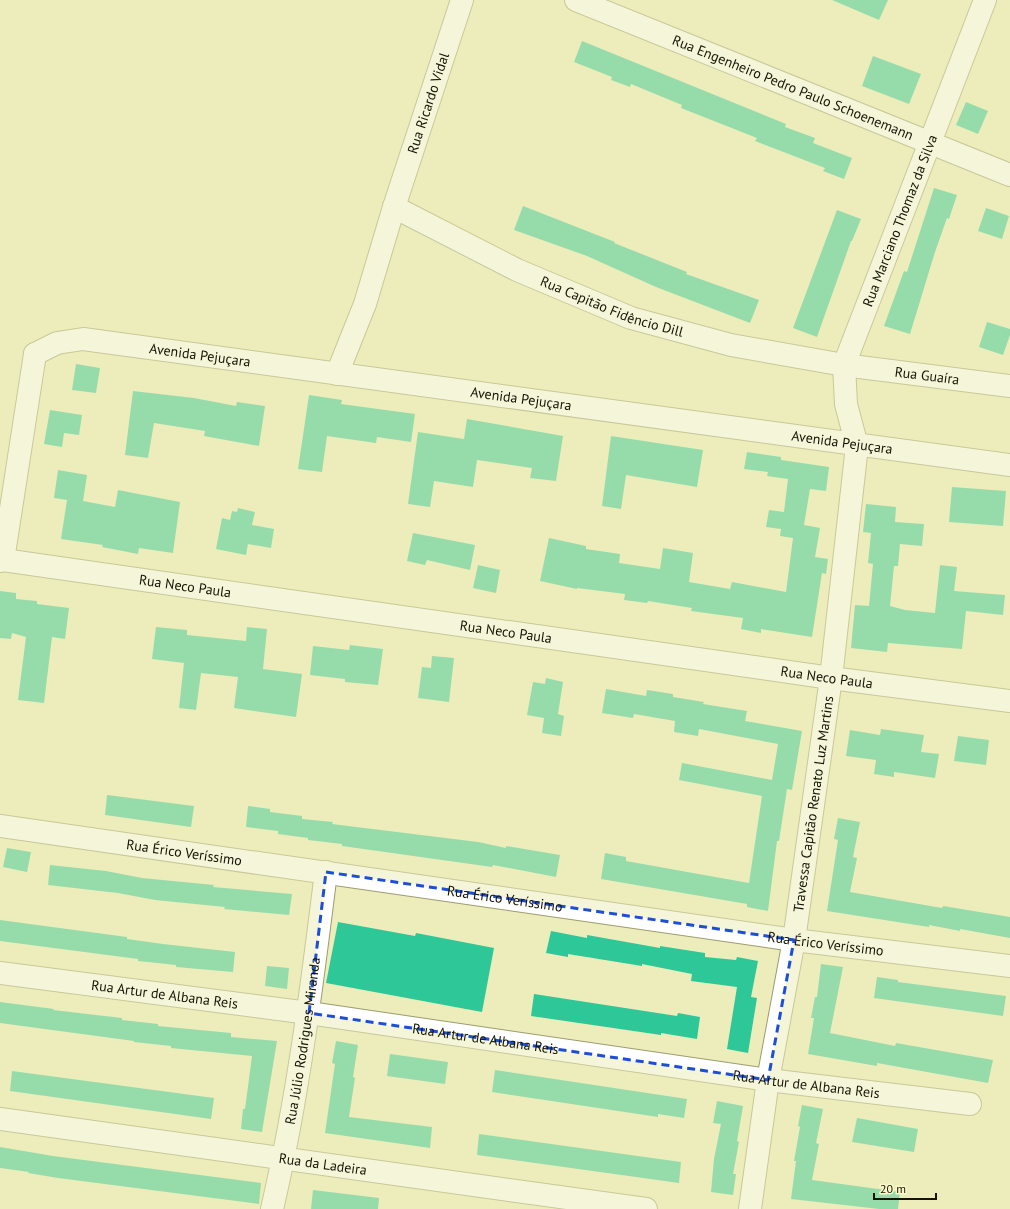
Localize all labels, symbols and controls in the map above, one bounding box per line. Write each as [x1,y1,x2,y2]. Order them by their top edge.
street label: Rua Engenheiro Pedro Paulo Schoenemann [670,31,916,144]
street label: Rua Ricardo Vidal [403,50,453,156]
street label: Rua Marciano Thomaz da Silva [858,132,941,309]
street label: Rua Capitão Fidêncio Dill [538,272,685,341]
street label: Avenida Pejuçara [148,339,252,371]
street label: Rua Guaíra [894,363,961,389]
street label: Avenida Pejuçara [469,383,573,414]
street label: Avenida Pejuçara [790,426,894,458]
street label: Rua Neco Paula [138,570,233,601]
street label: Rua Neco Paula [459,616,553,647]
street label: Rua Neco Paula [779,662,874,692]
street label: Travessa Capitão Renato Luz Martins [789,695,837,913]
street label: Rua Érico Veríssimo [125,835,243,870]
street label: Rua Érico Veríssimo [446,881,564,916]
street label: Rua Érico Veríssimo [767,927,885,960]
street label: Rua Júlio Rodrigues Miranda [281,956,324,1126]
street label: Rua Artur de Albana Reis [90,976,239,1013]
street label: Rua Artur de Albana Reis [411,1019,560,1058]
street label: Rua Artur de Albana Reis [732,1066,881,1102]
street label: Rua da Ladeira [278,1149,368,1179]
scale bar [874,1175,936,1201]
text: 20 m [880,1181,906,1196]

